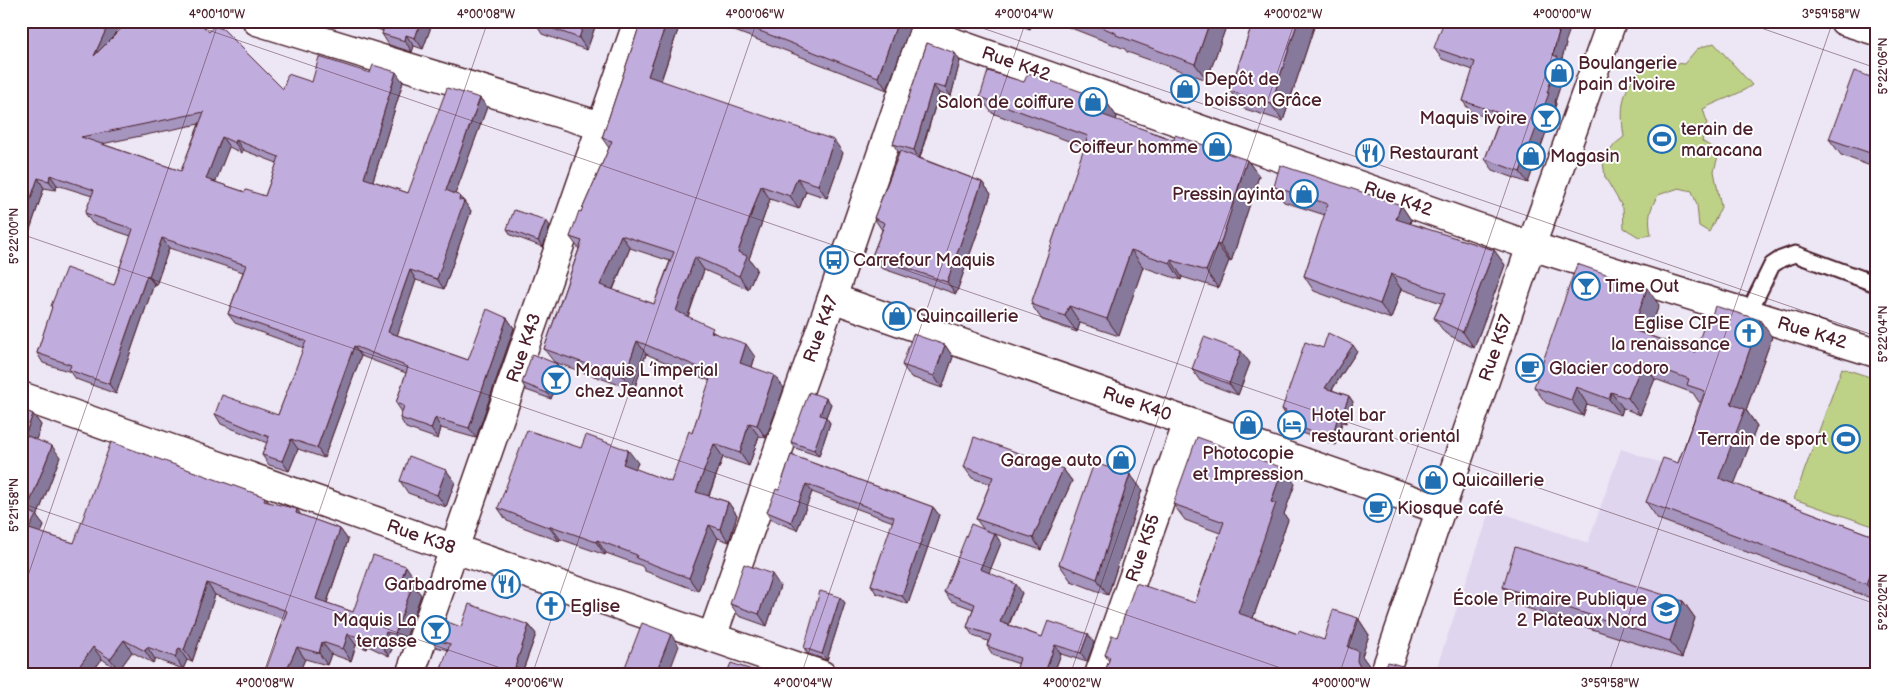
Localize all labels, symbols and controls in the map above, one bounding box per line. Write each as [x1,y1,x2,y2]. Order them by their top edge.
text: 4°00'10"W [189,7,245,22]
text: 4°00'08"W [457,7,515,22]
text: 4°00'06"W [726,7,785,22]
text: 4°00'04"W [995,7,1054,22]
text: 4°00'02"W [1264,7,1322,22]
text: 4°00'00"W [1533,7,1591,22]
text: 3°59'58"W [1802,7,1860,22]
text: 5°22'06"N [1876,38,1891,95]
street label: Rue K42 [979,42,1054,86]
place label: Boulangerie pain d'ivoire [1578,53,1677,95]
shop icon: Boulangerie pain d'ivoire [1544,58,1574,88]
place label: Depôt de boisson Grâce [1204,69,1322,111]
shop icon: Depôt de boisson Grâce [1170,74,1200,104]
shop icon: Salon de coiffure [1078,87,1108,117]
place label: Salon de coiffure [938,92,1074,113]
bar icon: Maquis ivoire [1531,103,1561,133]
place label: Maquis ivoire [1419,108,1527,129]
place label: terain de maracana [1681,119,1763,161]
sports icon: terain de maracana [1647,124,1677,154]
shop icon: Coiffeur homme [1202,132,1232,162]
place label: Coiffeur homme [1069,137,1198,158]
restaurant icon: Restaurant [1355,138,1385,168]
shop icon: Magasin [1516,141,1546,171]
place label: Restaurant [1389,143,1479,164]
place label: Magasin [1550,146,1620,167]
street label: Rue K42 [1361,177,1436,221]
shop icon: Pressin ayinta [1289,179,1319,209]
place label: Pressin ayinta [1172,184,1285,205]
text: 5°22'00"N [7,208,22,264]
bus stop icon: Carrefour Maquis [819,245,849,275]
place label: Carrefour Maquis [853,250,995,271]
bar icon: Time Out [1571,271,1601,301]
place label: Time Out [1605,276,1679,297]
street label: Rue K47 [799,292,843,365]
shop icon: Quincaillerie [882,301,912,331]
place label: Quincaillerie [916,306,1019,327]
text: 5°22'04"N [1876,306,1891,362]
street label: Rue K43 [502,311,546,385]
street label: Rue K57 [1475,312,1517,384]
street label: Rue K42 [1775,312,1850,354]
place label: Eglise CIPE la renaissance [1611,313,1730,355]
church icon: Eglise CIPE la renaissance [1734,318,1764,348]
cafe icon: Glacier codoro [1515,353,1545,383]
place label: Glacier codoro [1549,358,1669,379]
place label: Maquis L’imperial chez Jeannot [575,360,718,402]
bar icon: Maquis L’imperial chez Jeannot [541,365,571,395]
street label: Rue K40 [1100,382,1174,426]
place label: Hotel bar restaurant oriental [1311,405,1460,447]
shop icon: Photocopie et Impression [1233,410,1263,440]
hotel icon: Hotel bar restaurant oriental [1277,410,1307,440]
sports icon: Terrain de sport [1831,424,1861,454]
place label: Terrain de sport [1698,429,1827,450]
place label: Photocopie et Impression [1192,443,1304,485]
shop icon: Garage auto [1106,445,1136,475]
place label: Garage auto [1001,450,1102,471]
shop icon: Quicaillerie [1418,465,1448,495]
place label: Quicaillerie [1452,470,1545,491]
text: 5°21'58"N [7,478,22,532]
cafe icon: Kiosque café [1363,493,1393,523]
place label: Kiosque café [1397,498,1504,519]
street label: Rue K55 [1122,511,1164,585]
street label: Rue K38 [384,515,458,559]
restaurant icon: Garbadrome [491,569,521,599]
place label: Garbadrome [384,574,487,595]
text: 5°22'02"N [1876,574,1891,630]
place label: École Primaire Publique 2 Plateaux Nord [1452,587,1647,631]
church icon: Eglise [536,591,566,621]
school or university icon: École Primaire Publique 2 Plateaux Nord [1651,594,1681,624]
place label: Eglise [570,596,620,617]
place label: Maquis La terasse [333,610,417,652]
bar icon: Maquis La terasse [421,615,451,645]
text: 4°00'08"W [236,676,294,691]
text: 4°00'06"W [505,676,564,691]
text: 4°00'04"W [774,676,833,691]
text: 4°00'02"W [1043,676,1101,691]
text: 4°00'00"W [1312,676,1370,691]
text: 3°59'58"W [1581,676,1639,691]

